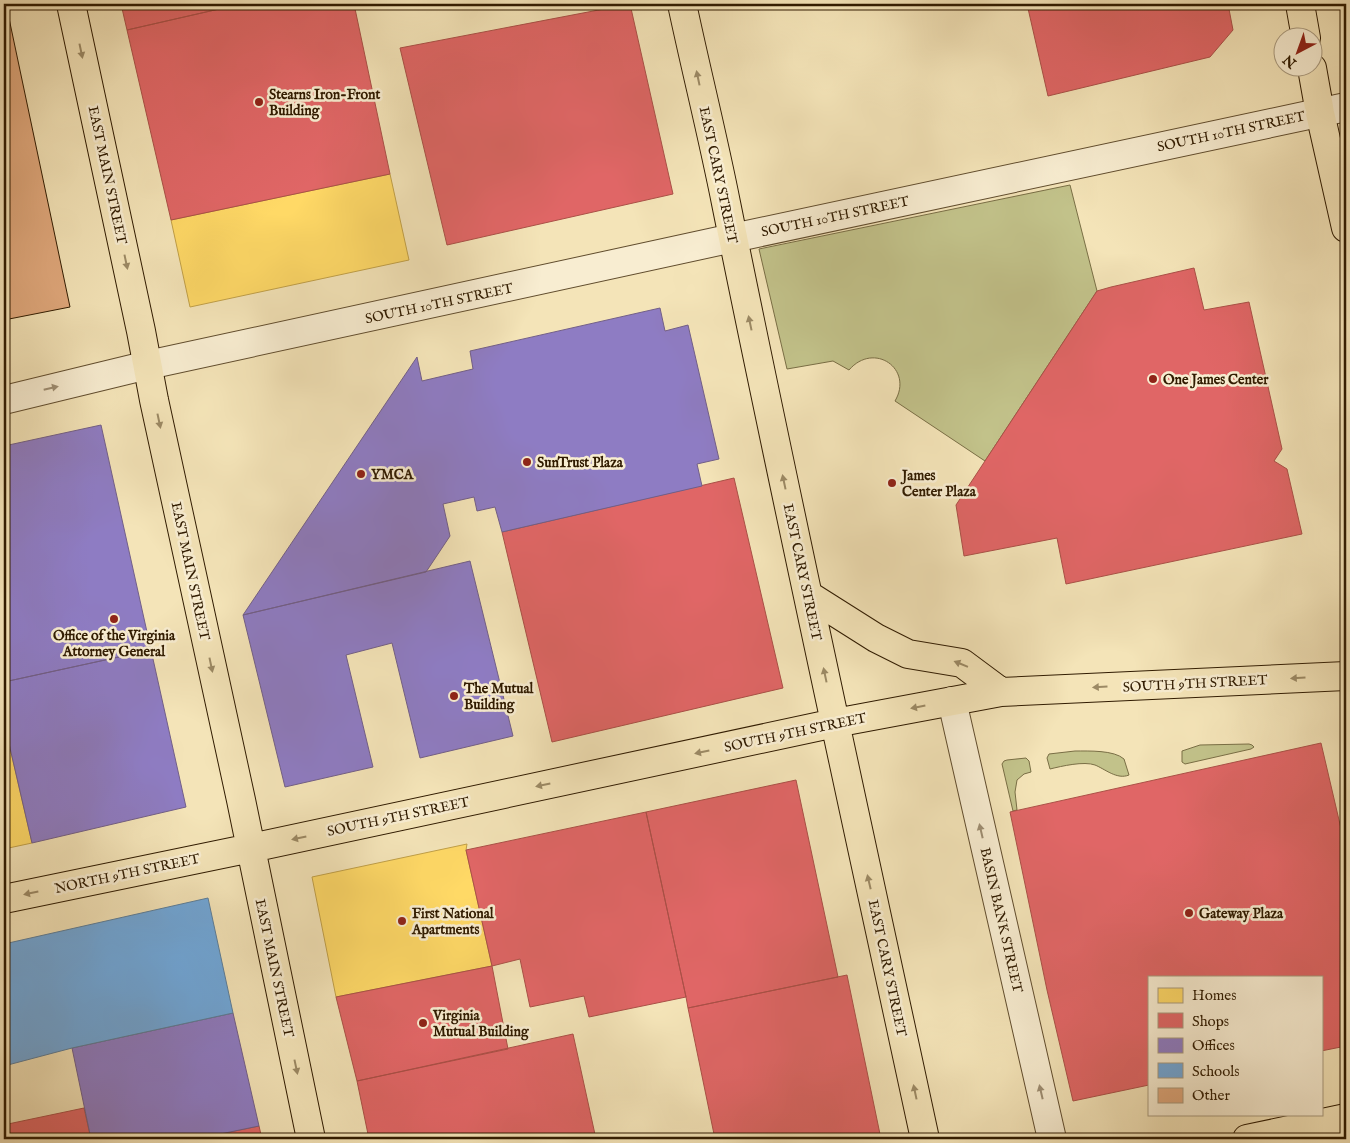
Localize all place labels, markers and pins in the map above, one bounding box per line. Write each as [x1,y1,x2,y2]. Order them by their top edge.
place label: Stearns Iron-Front Building [269,86,380,120]
marker: Stearns Iron-Front Building [253,96,265,108]
place label: One James Center [1163,371,1269,389]
marker: One James Center [1147,373,1159,385]
place label: SunTrust Plaza [537,454,624,472]
marker: SunTrust Plaza [521,456,533,468]
place label: YMCA [371,466,415,484]
place label: James Center Plaza [900,467,977,501]
marker: YMCA [355,468,367,480]
marker: James Center Plaza [886,477,898,489]
marker: Office of the Virginia Attorney General [108,613,120,625]
place label: Office of the Virginia Attorney General [53,627,176,661]
place label: The Mutual Building [463,680,535,714]
marker: The Mutual Building [448,690,460,702]
place label: First National Apartments [411,905,495,939]
place label: Gateway Plaza [1199,905,1284,923]
marker: Gateway Plaza [1183,907,1195,919]
marker: First National Apartments [396,915,408,927]
place label: Virginia Mutual Building [432,1007,530,1041]
marker: Virginia Mutual Building [417,1017,429,1029]

